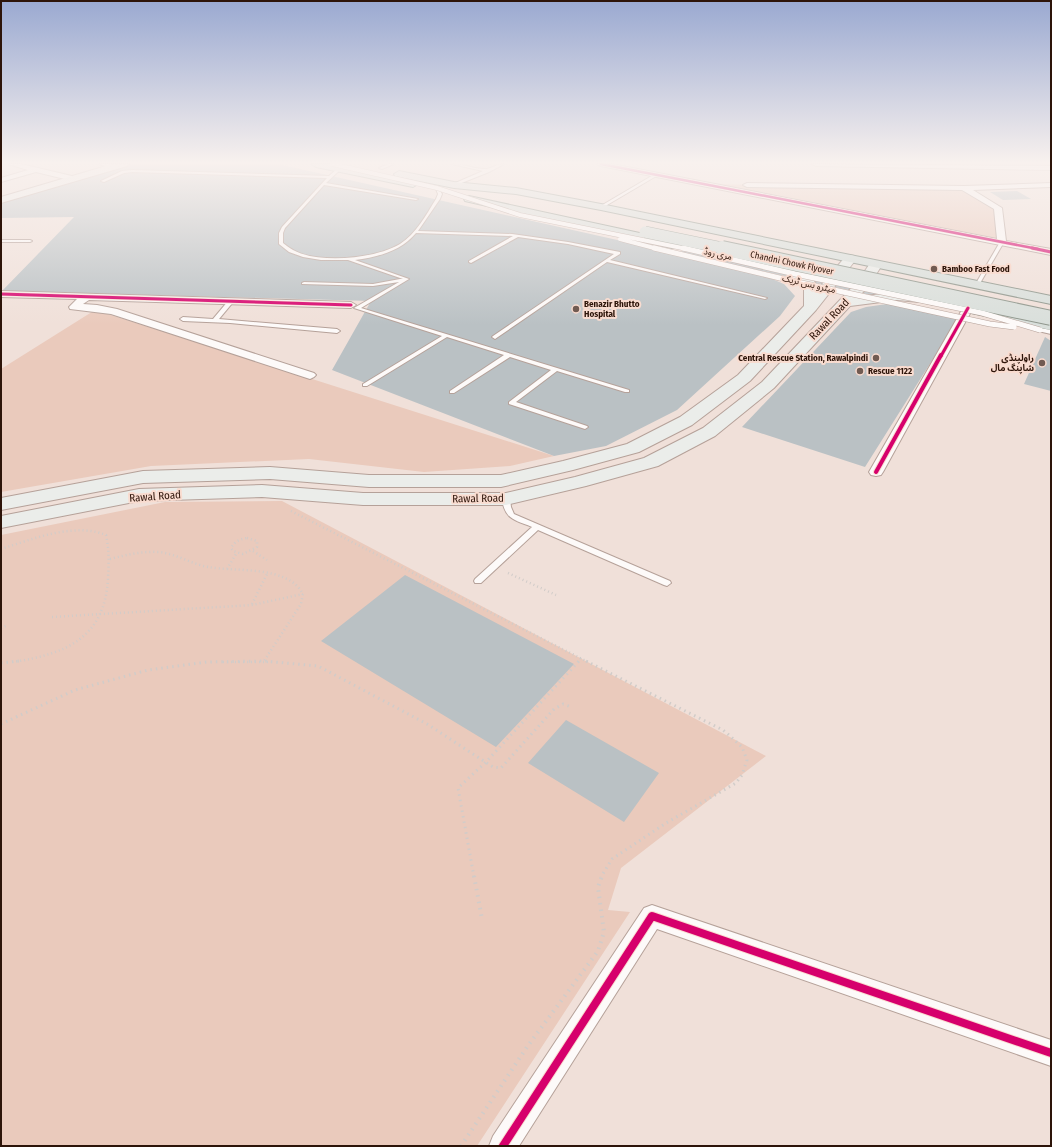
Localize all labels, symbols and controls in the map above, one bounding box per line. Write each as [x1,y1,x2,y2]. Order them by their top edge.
street label: مری روڈ [703,246,733,263]
street label: Chandni Chowk Flyover [749,249,835,277]
marker: Bamboo Fast Food [929,264,939,274]
place label: Bamboo Fast Food [942,264,1010,274]
street label: میٹرو بس ٹریک [781,273,837,296]
street label: Rawal Road [807,296,852,343]
place label: Benazir Bhutto Hospital [584,299,640,319]
marker: Benazir Bhutto Hospital [571,304,581,314]
place label: Central Rescue Station, Rawalpindi [738,353,868,363]
marker: Central Rescue Station, Rawalpindi [871,353,881,363]
place label: راولپنڈی شاپنگ مال [991,353,1034,375]
marker: راولپنڈی شاپنگ مال [1037,358,1047,368]
marker: Rescue 1122 [855,366,865,376]
place label: Rescue 1122 [868,366,912,376]
street label: Rawal Road [129,488,181,505]
street label: Rawal Road [452,492,504,505]

